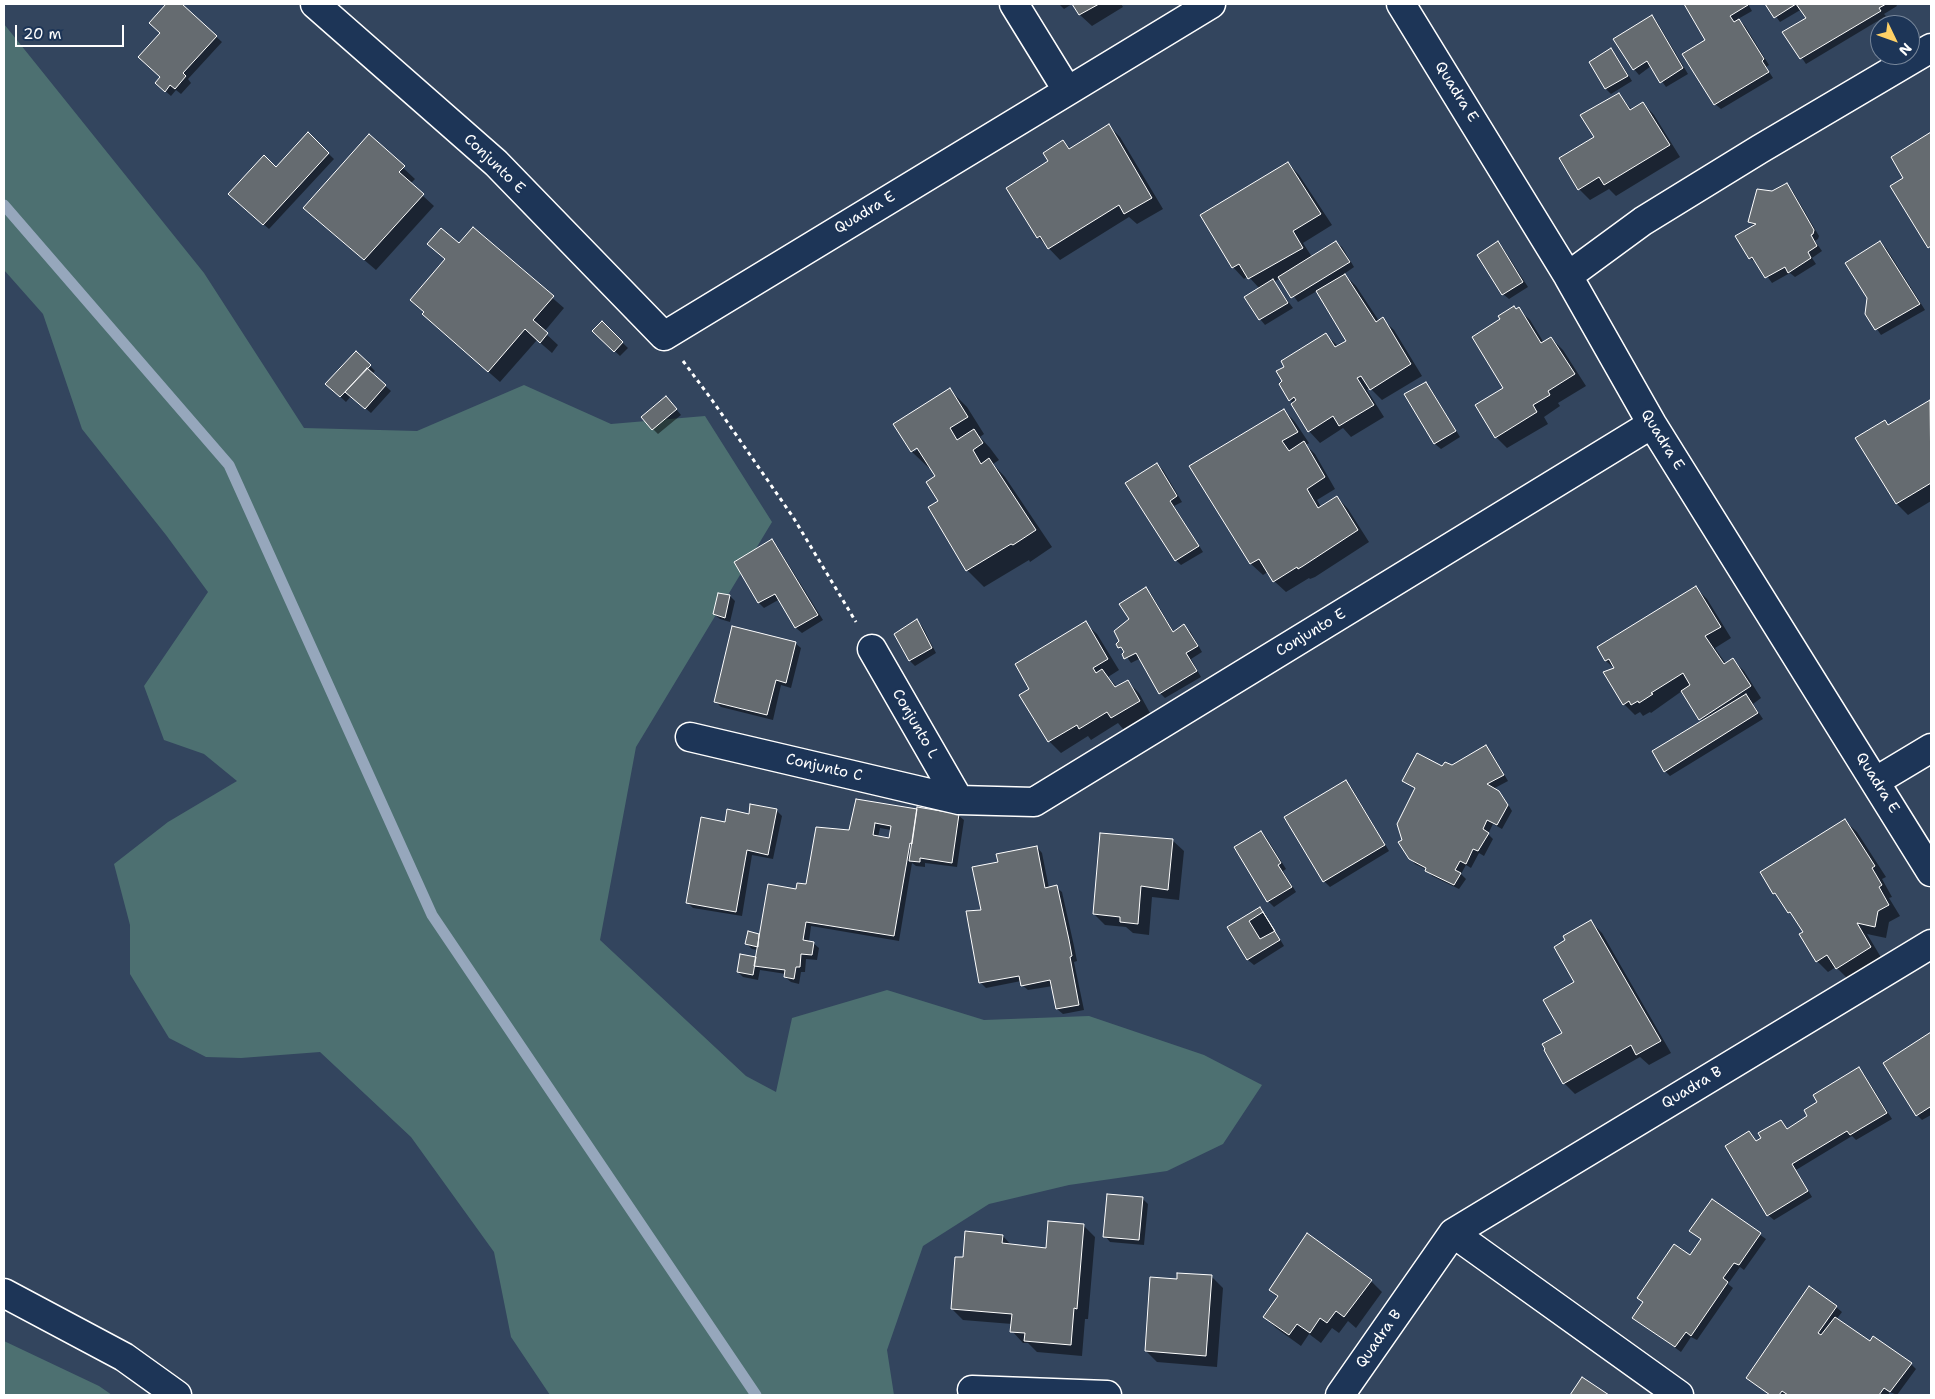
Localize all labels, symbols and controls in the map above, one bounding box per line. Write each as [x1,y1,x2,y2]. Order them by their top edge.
scale bar [18,15,126,47]
north arrow [1870,15,1920,65]
text: 20 m [23,24,62,44]
text: N [1895,39,1916,60]
street label: Quadra E [1430,58,1482,126]
street label: Conjunto E [460,130,528,198]
street label: Quadra E [831,188,899,238]
street label: Quadra E [1636,406,1688,474]
street label: Conjunto E [1273,605,1349,661]
street label: Conjunto L [888,686,942,762]
street label: Quadra E [1851,749,1903,817]
street label: Conjunto C [784,750,864,786]
street label: Quadra B [1659,1063,1725,1113]
street label: Quadra B [1352,1306,1406,1372]

